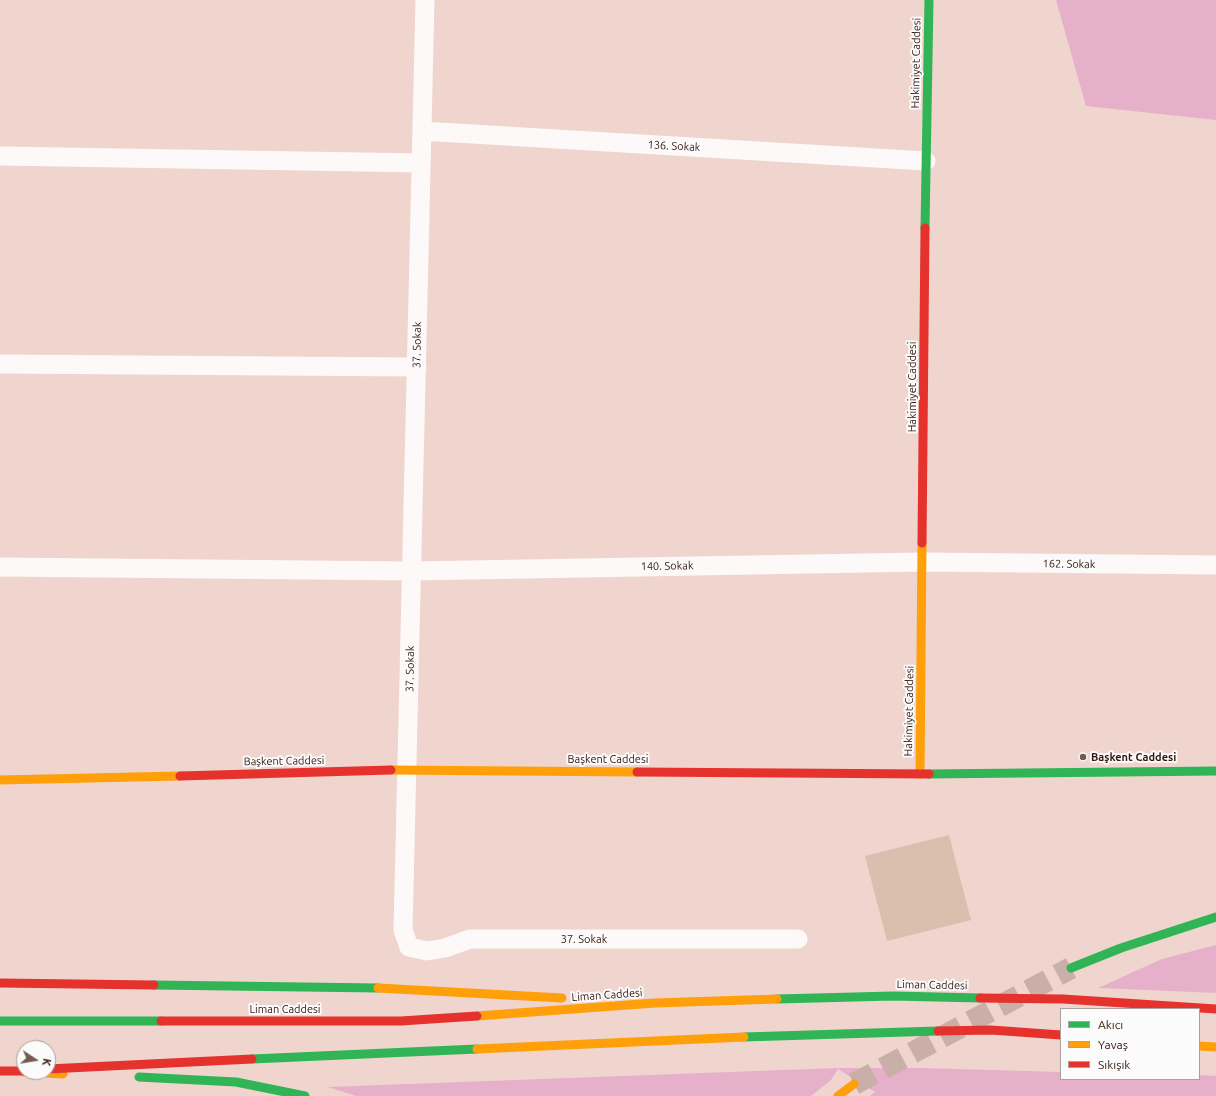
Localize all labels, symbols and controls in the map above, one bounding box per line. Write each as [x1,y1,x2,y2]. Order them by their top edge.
street label: Hakimiyet Caddesi [909,18,923,108]
street label: 136. Sokak [647,138,701,154]
street label: 37. Sokak [410,322,424,368]
street label: Hakimiyet Caddesi [905,342,919,432]
street label: 162. Sokak [1042,557,1096,571]
street label: 140. Sokak [640,559,694,573]
street label: 37. Sokak [403,646,417,692]
street label: Hakimiyet Caddesi [902,666,916,756]
place label: Başkent Caddesi [1091,750,1176,764]
street label: Başkent Caddesi [568,752,648,766]
marker: Başkent Caddesi [1078,752,1088,762]
street label: Başkent Caddesi [244,754,324,768]
street label: 37. Sokak [561,932,607,946]
street label: Liman Caddesi [896,978,968,992]
street label: Liman Caddesi [571,986,643,1004]
street label: Liman Caddesi [249,1002,321,1016]
legend [1060,1008,1200,1080]
text: Akıcı [1098,1018,1123,1031]
text: Yavaş [1098,1038,1128,1051]
north arrow [16,1040,56,1080]
text: K [40,1057,53,1067]
text: Sıkışık [1098,1058,1130,1071]

